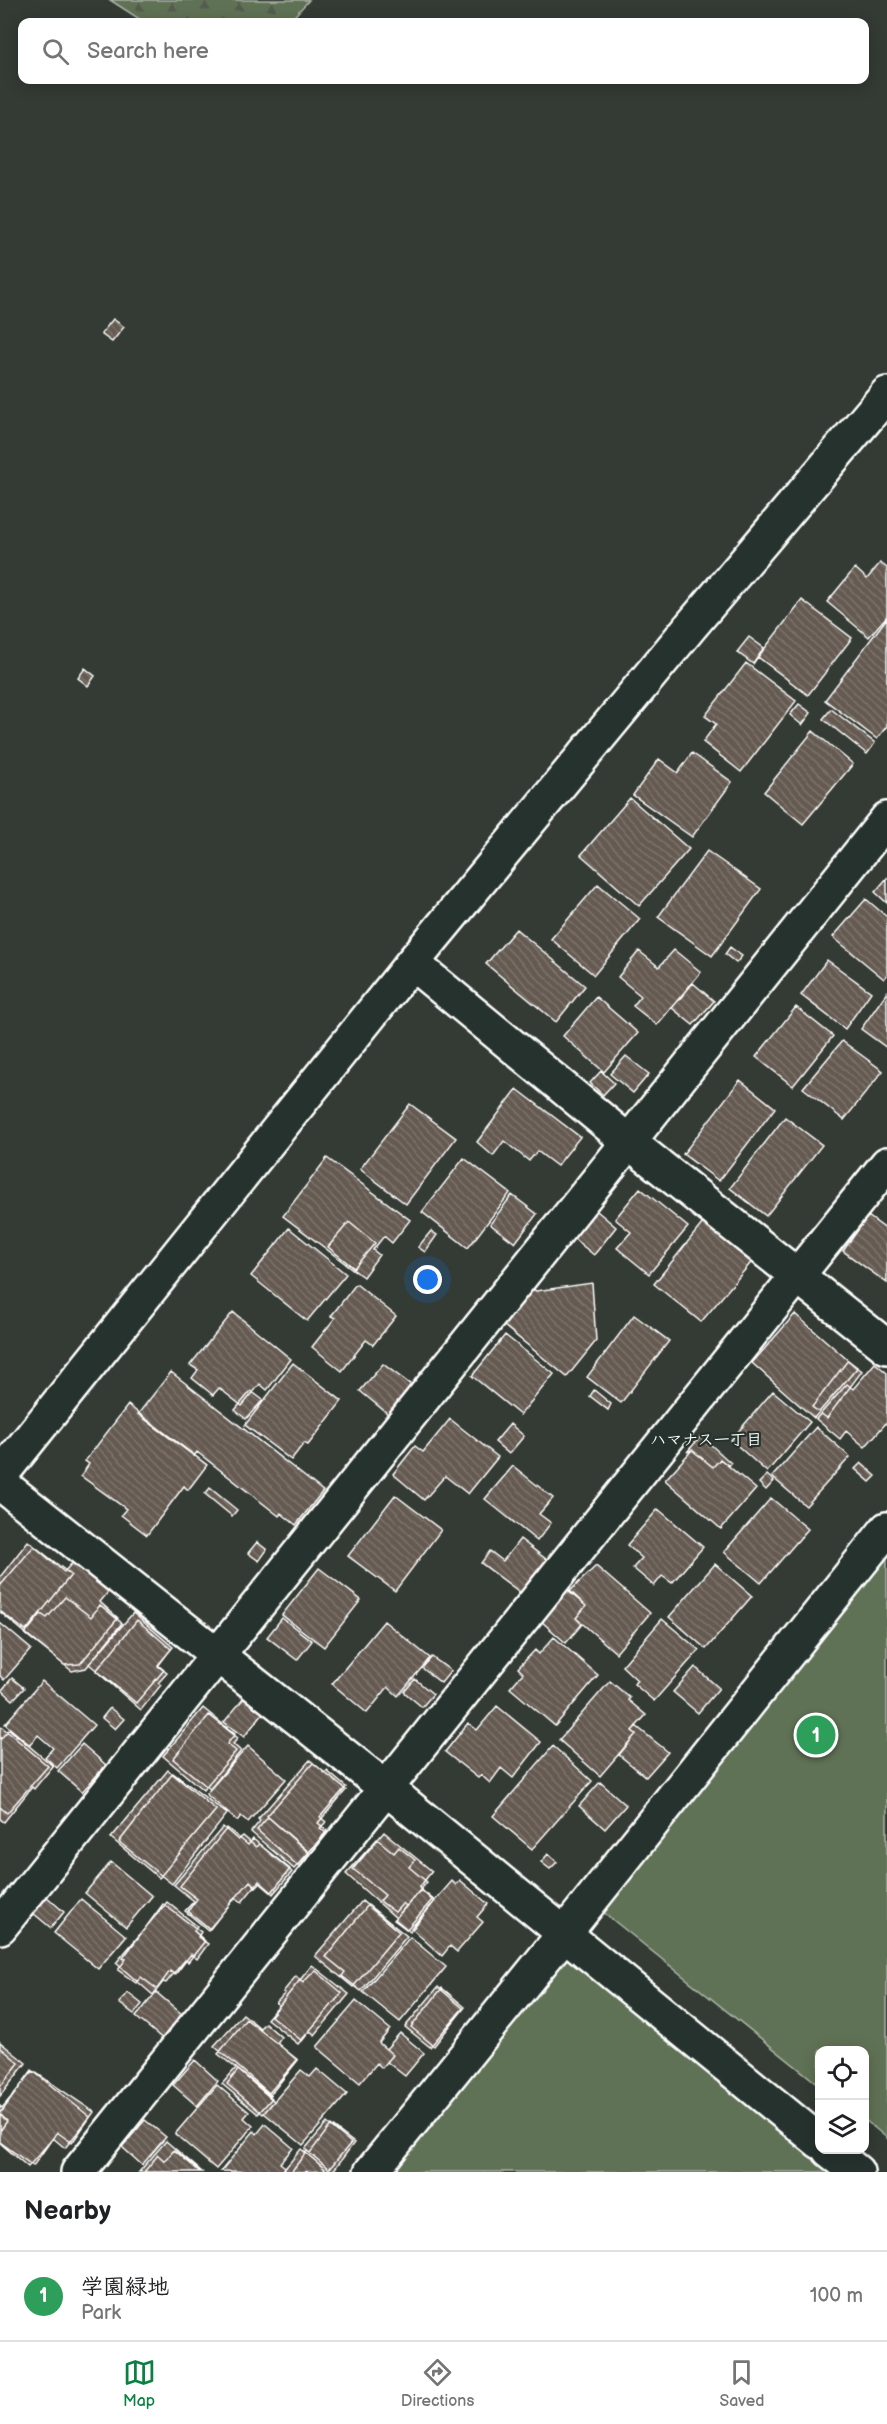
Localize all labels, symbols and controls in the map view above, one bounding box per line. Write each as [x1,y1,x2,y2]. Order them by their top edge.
search box [18,18,869,84]
icon: search [39,35,72,68]
text: Search here [87,38,209,65]
your location [413,1265,442,1294]
district label: ハマナス一丁目 [650,1431,762,1450]
pin: 1 [796,1712,836,1758]
map controls [815,2046,869,2154]
button: locate [815,2046,869,2100]
button: layers [815,2100,869,2154]
text: Nearby [24,2196,111,2227]
text: 学園緑地 [81,2274,169,2301]
text: 1 [39,2284,48,2308]
text: 100 m [810,2284,863,2308]
text: Park [81,2301,121,2325]
tab: Map [123,2356,156,2411]
tab: Directions [401,2356,474,2411]
tab: Saved [719,2356,764,2411]

